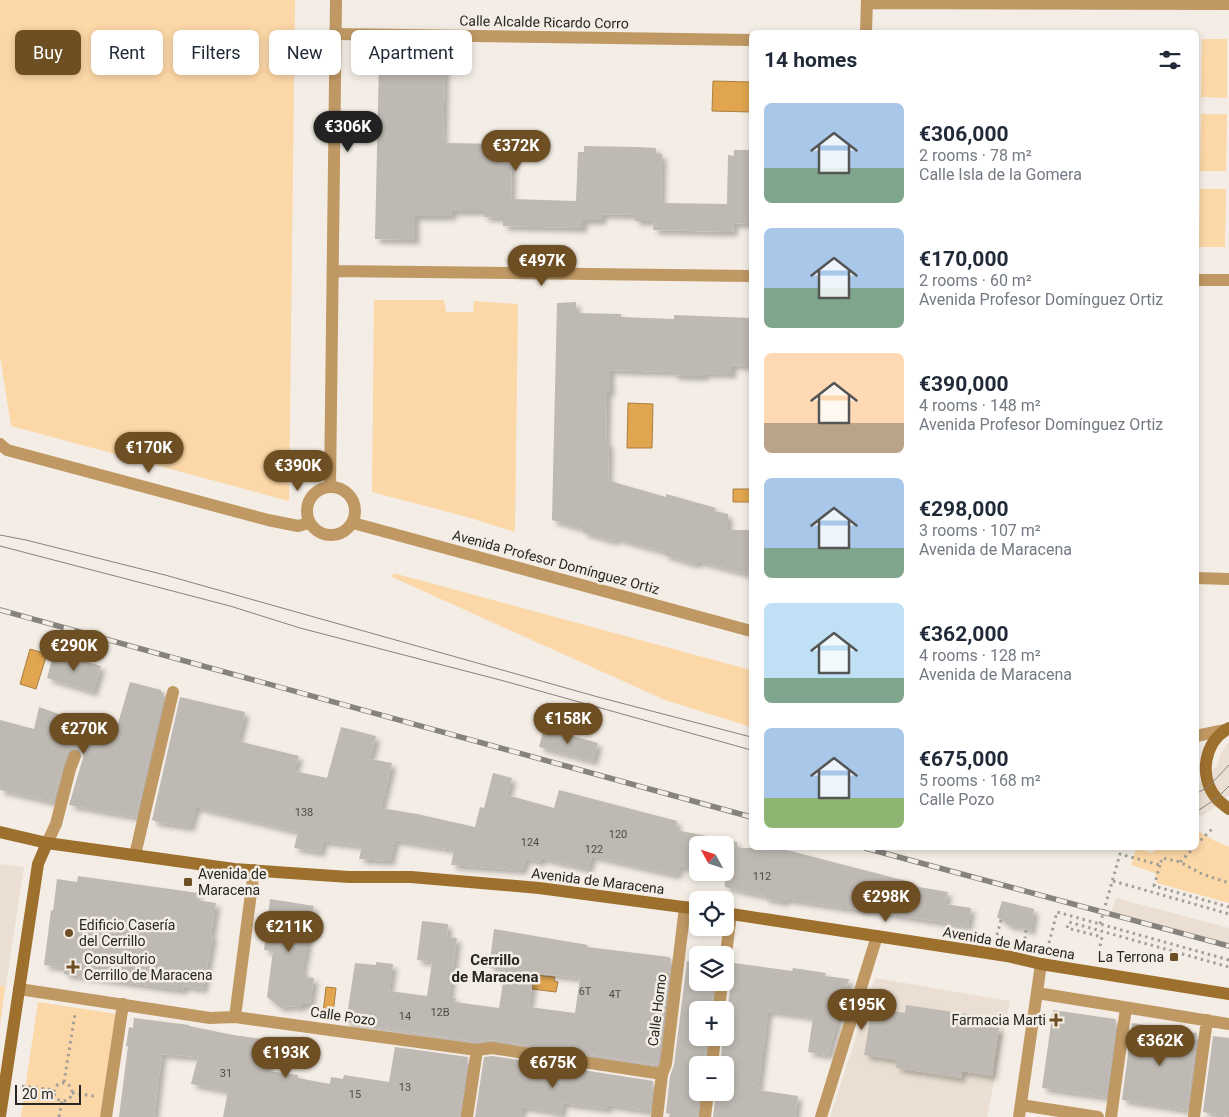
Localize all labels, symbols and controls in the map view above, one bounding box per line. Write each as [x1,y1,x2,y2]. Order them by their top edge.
street label: Calle Alcalde Ricardo Corro [459,13,629,31]
chip: Buy [15,30,81,75]
chip: Rent [91,30,163,75]
chip: Filters [173,30,259,75]
chip: New [269,30,341,75]
chip: Apartment [351,30,472,75]
icon: filters [1156,46,1184,74]
text: 14 homes [764,48,857,72]
pin: €306K [313,110,383,153]
text: €306K [325,117,371,136]
text: €306,000 [919,122,1009,146]
icon: home [804,123,864,183]
pin: €372K [481,130,551,172]
text: €372K [493,136,539,155]
text: 2 rooms · 78 m² [919,146,1032,165]
text: Calle Isla de la Gomera [919,165,1082,184]
pin: €497K [507,244,577,287]
text: €170,000 [919,247,1009,271]
icon: home [804,248,864,308]
text: €497K [519,251,565,270]
text: 2 rooms · 60 m² [919,271,1032,290]
text: Avenida Profesor Domínguez Ortiz [919,290,1163,309]
text: €390,000 [919,372,1009,396]
icon: home [804,373,864,433]
text: 4 rooms · 148 m² [919,396,1041,415]
text: Avenida Profesor Domínguez Ortiz [919,415,1163,434]
pin: €170K [114,432,184,474]
text: €170K [126,438,172,457]
pin: €390K [263,450,333,492]
text: €390K [275,456,321,475]
text: €298,000 [919,497,1009,521]
icon: home [804,498,864,558]
text: 3 rooms · 107 m² [919,521,1041,540]
street label: Avenida Profesor Domínguez Ortiz [451,527,661,597]
text: Avenida de Maracena [919,540,1072,559]
text: €362,000 [919,622,1009,646]
icon: home [804,623,864,683]
pin: €290K [39,630,109,672]
text: €290K [51,636,97,655]
text: 4 rooms · 128 m² [919,646,1041,665]
text: Avenida de Maracena [919,665,1072,684]
pin: €158K [533,702,603,745]
text: €158K [545,709,591,728]
pin: €270K [49,712,119,755]
text: €270K [61,719,107,738]
text: €675,000 [919,747,1009,771]
icon: home [804,748,864,808]
text: 5 rooms · 168 m² [919,771,1041,790]
text: Calle Pozo [919,790,994,809]
house number: 138 [295,806,313,819]
house number: 120 [609,828,627,841]
house number: 124 [521,836,539,849]
north arrow [689,836,734,881]
map controls [689,836,734,1101]
house number: 122 [585,843,603,856]
street label: Avenida de Maracena [531,865,665,897]
place label: Avenida de Maracena [198,866,266,898]
house number: 112 [753,870,771,883]
marker: Avenida de Maracena [182,876,194,888]
pin: €298K [851,880,921,923]
text: €298K [863,887,909,906]
button: locate [689,891,734,936]
pin: €211K [254,910,324,953]
place label: Edificio Casería del Cerrillo [79,917,175,949]
text: €211K [266,917,312,936]
street label: Avenida de Maracena [942,924,1076,962]
marker: Edificio Casería del Cerrillo [63,927,75,939]
button: layers [689,946,734,991]
place label: La Terrona [1098,949,1164,965]
place label: Consultorio Cerrillo de Maracena [84,951,213,983]
district label: Cerrillo de Maracena [451,951,539,986]
marker: La Terrona [1168,951,1180,963]
marker: Consultorio Cerrillo de Maracena [66,960,80,974]
street label: Calle Horno [645,973,669,1047]
house number: 6T [579,985,592,998]
house number: 4T [609,988,622,1001]
pin: €195K [827,988,897,1031]
text: €195K [839,995,885,1014]
button: + [689,1001,734,1046]
street label: Calle Pozo [309,1003,377,1029]
house number: 12B [430,1006,450,1019]
house number: 14 [399,1010,411,1023]
place label: Farmacia Marti [952,1012,1046,1028]
marker: Farmacia Marti [1050,1014,1062,1026]
pin: €362K [1125,1024,1195,1067]
text: €362K [1137,1031,1183,1050]
pin: €193K [251,1036,321,1079]
text: €193K [263,1043,309,1062]
pin: €675K [518,1046,588,1089]
text: €675K [530,1053,576,1072]
button: − [689,1056,734,1101]
house number: 31 [220,1067,232,1080]
house number: 13 [399,1081,411,1094]
scale bar [15,1082,81,1105]
text: 20 m [22,1086,54,1102]
house number: 15 [349,1088,361,1101]

